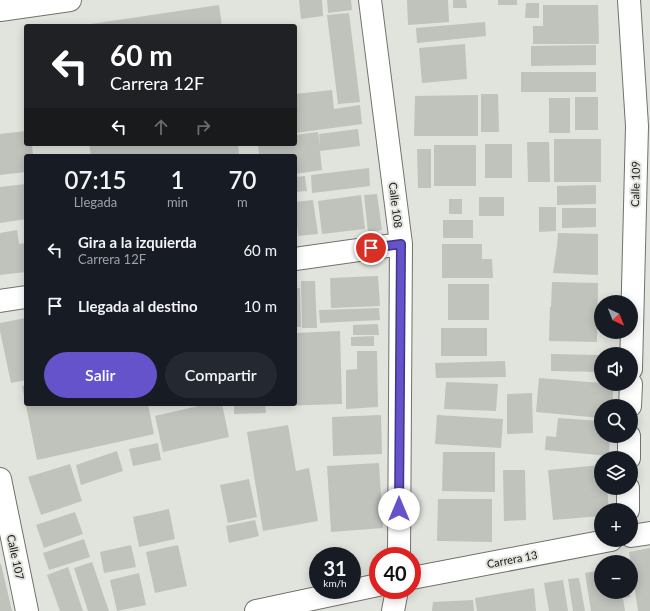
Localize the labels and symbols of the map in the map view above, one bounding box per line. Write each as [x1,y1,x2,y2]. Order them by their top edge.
street label: Calle 109 [628,161,642,207]
street label: Calle 108 [387,181,405,229]
pin [354,231,388,265]
north arrow [594,295,638,339]
position arrow [378,488,420,530]
street label: Calle 107 [5,533,27,581]
speed limit sign: 40 [369,547,421,599]
street label: Carrera 13 [486,548,538,570]

